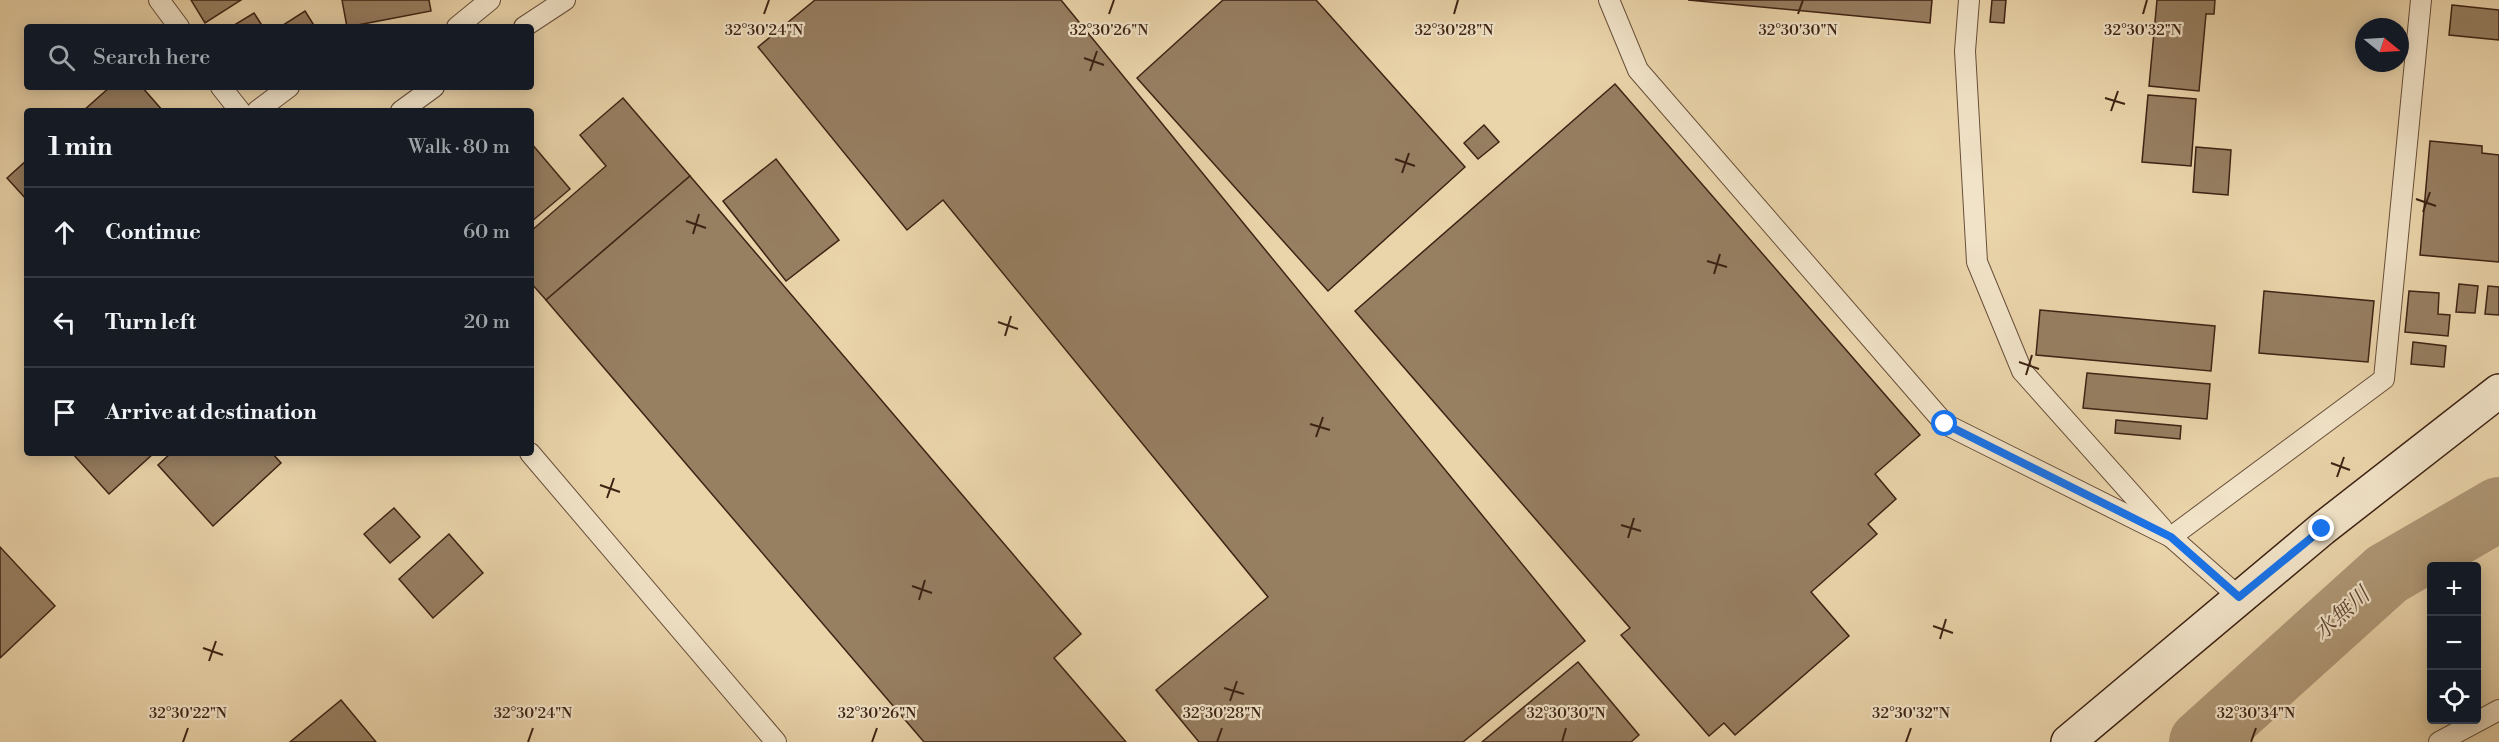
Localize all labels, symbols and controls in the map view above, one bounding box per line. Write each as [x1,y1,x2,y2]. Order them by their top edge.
north arrow [2355,18,2409,72]
text: 32°30'24"N [725,21,803,40]
text: 32°30'26"N [1070,21,1148,40]
text: 32°30'28"N [1415,21,1493,40]
text: 32°30'30"N [1758,21,1838,40]
text: 32°30'32"N [2104,21,2182,40]
search box [24,24,534,90]
icon: search [45,41,78,74]
text: Search here [93,44,210,71]
text: 1 min [48,131,113,163]
text: Walk · 80 m [408,135,510,160]
icon: ahead [48,216,81,249]
text: Continue [105,219,201,246]
text: 60 m [463,220,510,245]
icon: left [48,306,81,339]
text: Turn left [105,309,196,336]
text: 20 m [464,310,510,335]
icon: arrive [48,396,81,429]
text: Arrive at destination [105,399,317,426]
route start [1931,410,1957,436]
route end [2308,515,2334,541]
map controls [2427,562,2481,724]
button: + [2427,562,2481,616]
water label: 水無川 [2308,581,2377,646]
button: − [2427,616,2481,670]
button: locate [2427,670,2481,724]
text: 32°30'22"N [149,704,227,723]
text: 32°30'24"N [494,704,572,723]
text: 32°30'26"N [838,704,916,723]
text: 32°30'28"N [1183,704,1261,723]
text: 32°30'30"N [1526,704,1606,723]
text: 32°30'32"N [1872,704,1950,723]
text: 32°30'34"N [2217,704,2295,723]

